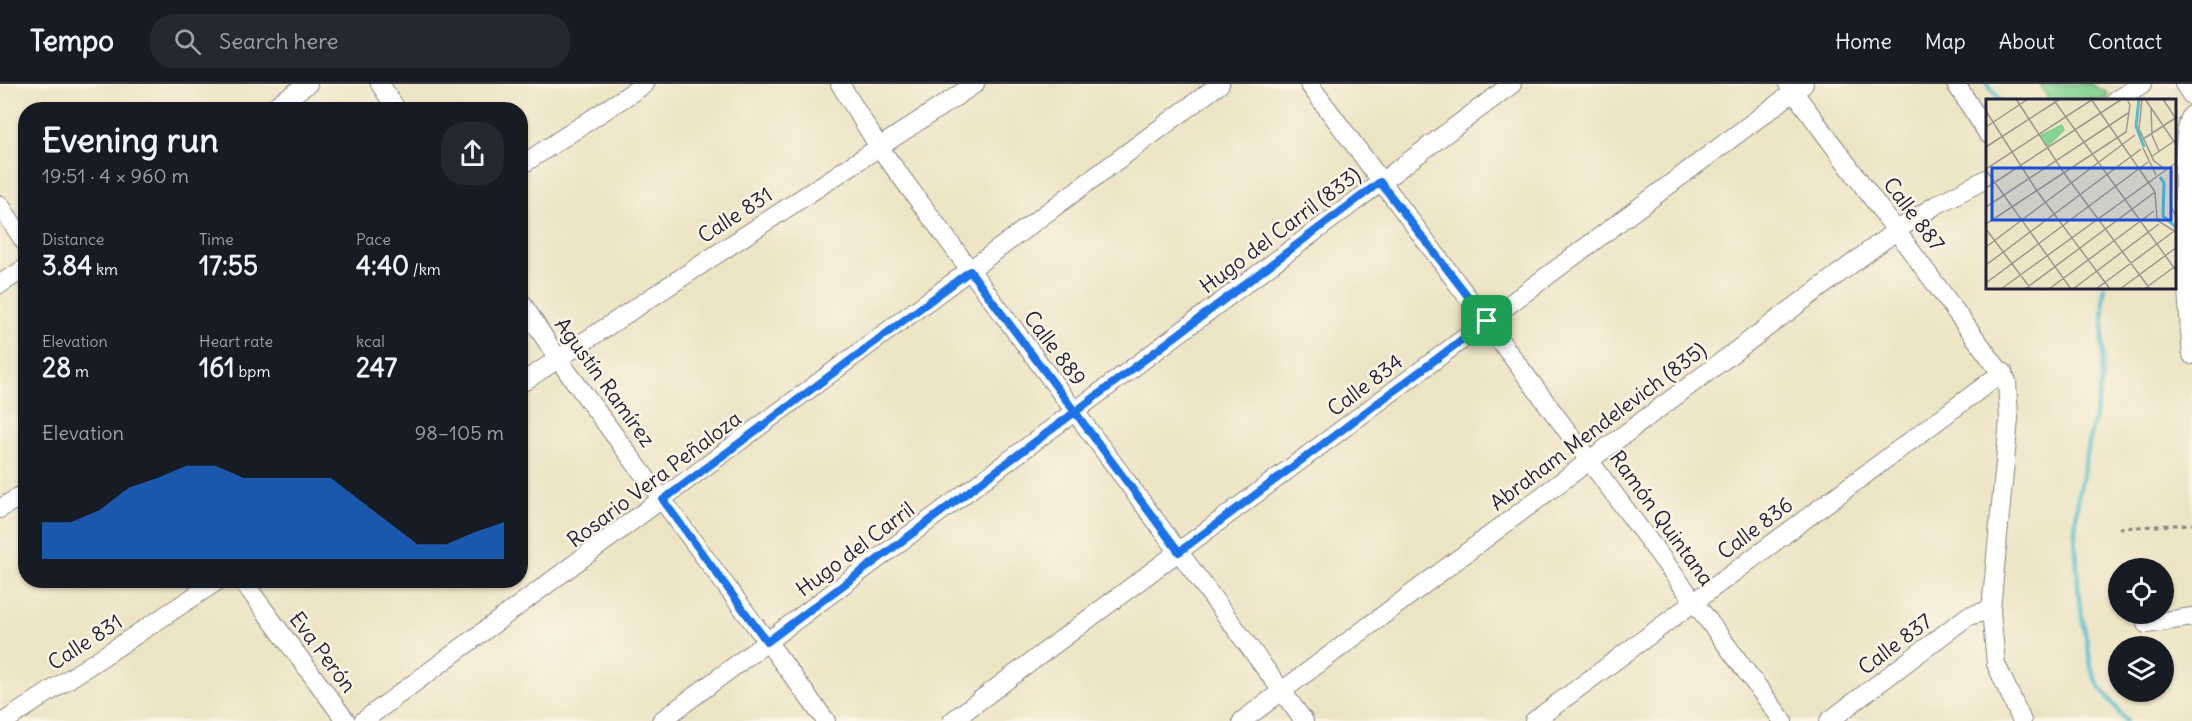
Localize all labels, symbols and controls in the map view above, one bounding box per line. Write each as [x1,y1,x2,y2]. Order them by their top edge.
search box [150,14,570,68]
text: Tempo [30,23,114,59]
icon: search [171,25,204,58]
text: Search here [219,27,338,55]
text: Home [1835,28,1892,55]
text: Map [1925,28,1966,55]
text: About [1999,28,2055,55]
text: Contact [2088,28,2162,55]
inset map [1986,99,2177,290]
text: Evening run [42,119,218,161]
button: share [441,122,504,185]
street label: Hugo del Carril (833) [1194,161,1366,299]
text: 19:51 · 4 × 960 m [42,163,189,188]
street label: Calle 887 [1877,172,1951,256]
street label: Calle 831 [693,181,777,249]
text: Distance [42,229,104,249]
text: Time [199,229,234,249]
text: Pace [356,229,391,249]
text: 3.84 [42,249,92,282]
text: 17:55 [199,249,258,282]
text: 4:40 [356,249,409,282]
text: km [92,259,118,279]
text: /km [409,259,441,279]
pin [1461,295,1512,346]
icon: arrive [1470,304,1503,337]
street label: Calle 889 [1018,305,1092,391]
street label: Agustín Ramírez [549,312,661,452]
text: Elevation [42,331,108,351]
text: Heart rate [199,331,273,351]
text: kcal [356,331,385,351]
street label: Abraham Mendelevich (835) [1484,336,1712,516]
street label: Calle 834 [1322,348,1408,422]
text: 28 [42,351,71,384]
text: 161 [199,351,235,384]
text: 247 [356,351,397,384]
text: m [71,361,89,381]
text: bpm [235,361,270,381]
street label: Rosario Vera Peñaloza [562,405,746,553]
text: Elevation [42,420,124,445]
text: 98–105 m [415,420,504,445]
street label: Ramón Quintana [1604,445,1720,591]
street label: Calle 836 [1712,491,1798,565]
street label: Hugo del Carril [790,496,920,602]
map controls [2108,558,2174,702]
button: locate [2108,558,2174,624]
street label: Eva Perón [284,606,362,698]
street label: Calle 837 [1853,607,1937,681]
street label: Calle 831 [43,608,127,676]
button: layers [2108,636,2174,702]

